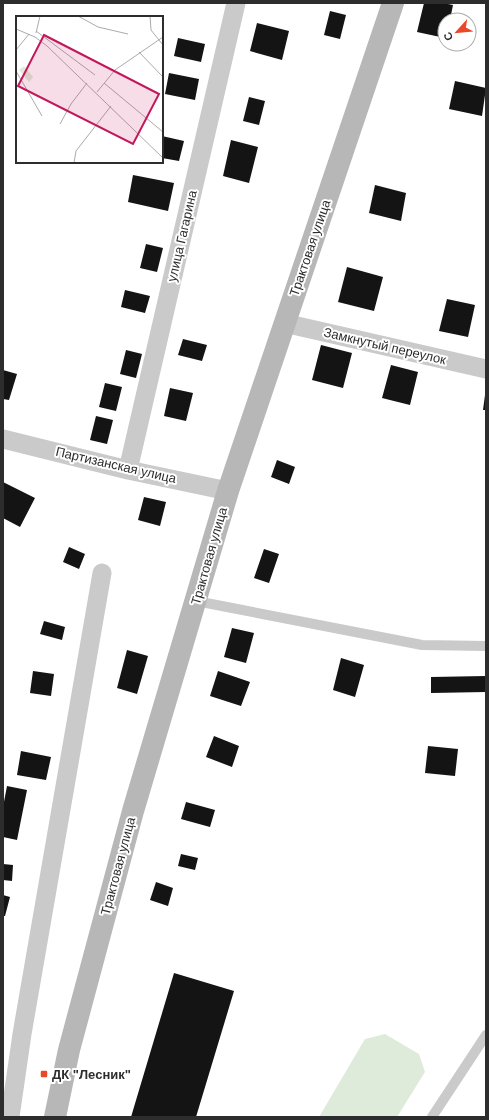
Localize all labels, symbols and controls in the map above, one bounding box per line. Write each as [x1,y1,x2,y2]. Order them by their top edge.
north arrow [437,12,477,52]
inset map [16,16,163,163]
text: С [441,30,455,43]
street label: улица Гагарина [164,188,200,283]
street label: Трактовая улица [286,197,334,298]
street label: Замкнутый переулок [322,325,448,367]
street label: Партизанская улица [54,444,178,486]
street label: Трактовая улица [188,505,230,607]
street label: Трактовая улица [98,815,139,917]
place label: ДК "Лесник" [52,1067,131,1082]
marker: ДК "Лесник" [39,1069,49,1079]

